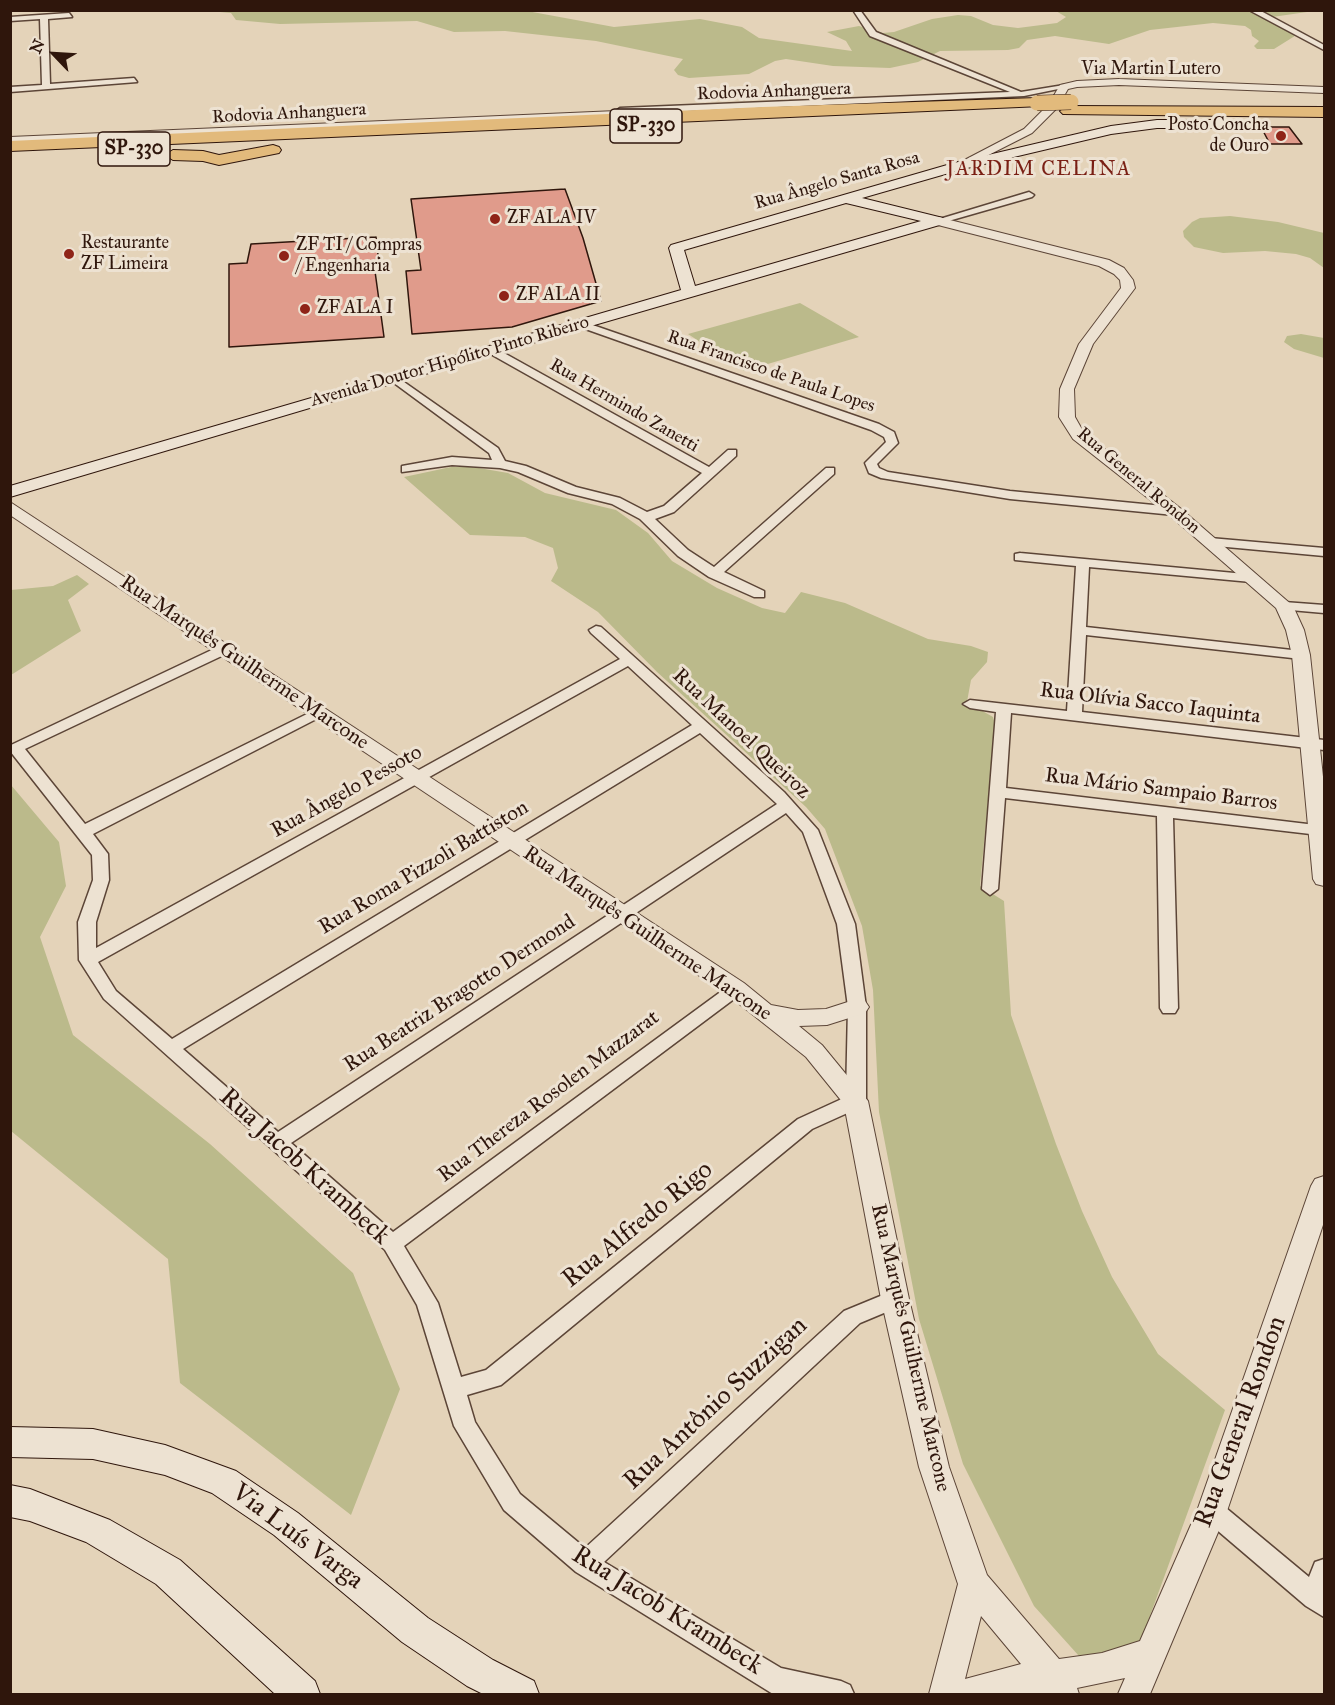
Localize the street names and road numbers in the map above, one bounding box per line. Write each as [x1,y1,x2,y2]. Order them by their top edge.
street label: Via Martin Lutero [1081,59,1221,81]
street label: Rodovia Anhanguera [697,79,851,105]
street label: Rodovia Anhanguera [211,99,367,129]
road number: SP-330 [610,109,682,143]
road number: SP-330 [98,132,170,166]
street label: Rua Ângelo Santa Rosa [752,147,922,215]
street label: Avenida Doutor Hipólito Pinto Ribeiro [308,312,592,412]
street label: Rua Francisco de Paula Lopes [664,326,878,418]
street label: Rua Hermindo Zanetti [545,354,703,458]
street label: Rua General Rondon [1072,423,1204,539]
street label: Rua Marquês Guilherme Marcone [115,570,373,756]
street label: Rua Manoel Queiroz [667,664,815,804]
street label: Rua Olívia Sacco Iaquinta [1038,678,1262,730]
street label: Rua Ângelo Pessoto [267,740,427,844]
street label: Rua Mário Sampaio Barros [1043,763,1279,817]
street label: Rua Roma Pizzoli Battiston [315,795,533,941]
street label: Rua Marquês Guilherme Marcone [518,841,776,1027]
street label: Rua Beatriz Bragotto Dermond [340,910,580,1078]
street label: Rua Thereza Rosolen Mazzarat [433,1006,665,1188]
street label: Rua Jacob Krambeck [212,1082,396,1252]
street label: Rua Alfredo Rigo [556,1155,720,1295]
street label: Rua Marquês Guilherme Marcone [865,1202,955,1494]
street label: Rua Antônio Suzzigan [618,1311,814,1497]
street label: Rua General Rondon [1188,1312,1294,1532]
street label: Via Luís Varga [225,1477,369,1597]
street label: Rua Jacob Krambeck [566,1540,768,1682]

